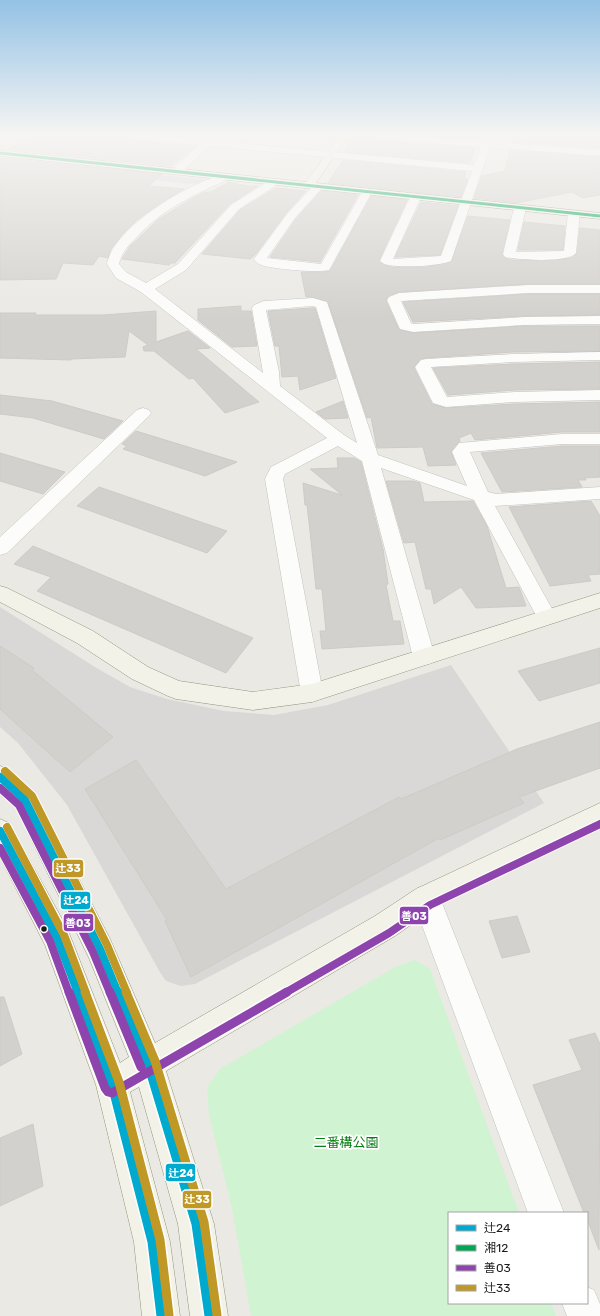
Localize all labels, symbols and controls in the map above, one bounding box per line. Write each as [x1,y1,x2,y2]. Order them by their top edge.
line badge: 辻33 [53,859,84,878]
text: 辻33 [55,862,81,875]
line badge: 辻24 [60,891,91,910]
text: 辻24 [63,894,89,907]
line badge: 善03 [399,906,429,925]
text: 善03 [401,910,427,923]
line badge: 善03 [63,913,94,932]
text: 善03 [65,917,91,930]
unlabelled marker [39,924,49,934]
park label: 二番構公園 [313,1135,379,1150]
line badge: 辻24 [165,1163,196,1182]
text: 辻24 [168,1167,194,1180]
line badge: 辻33 [182,1190,212,1209]
text: 辻33 [184,1193,210,1206]
legend [448,1212,588,1304]
text: 辻24 [484,1221,511,1235]
text: 湘12 [484,1241,508,1255]
text: 善03 [484,1261,511,1275]
text: 辻33 [484,1281,510,1295]

